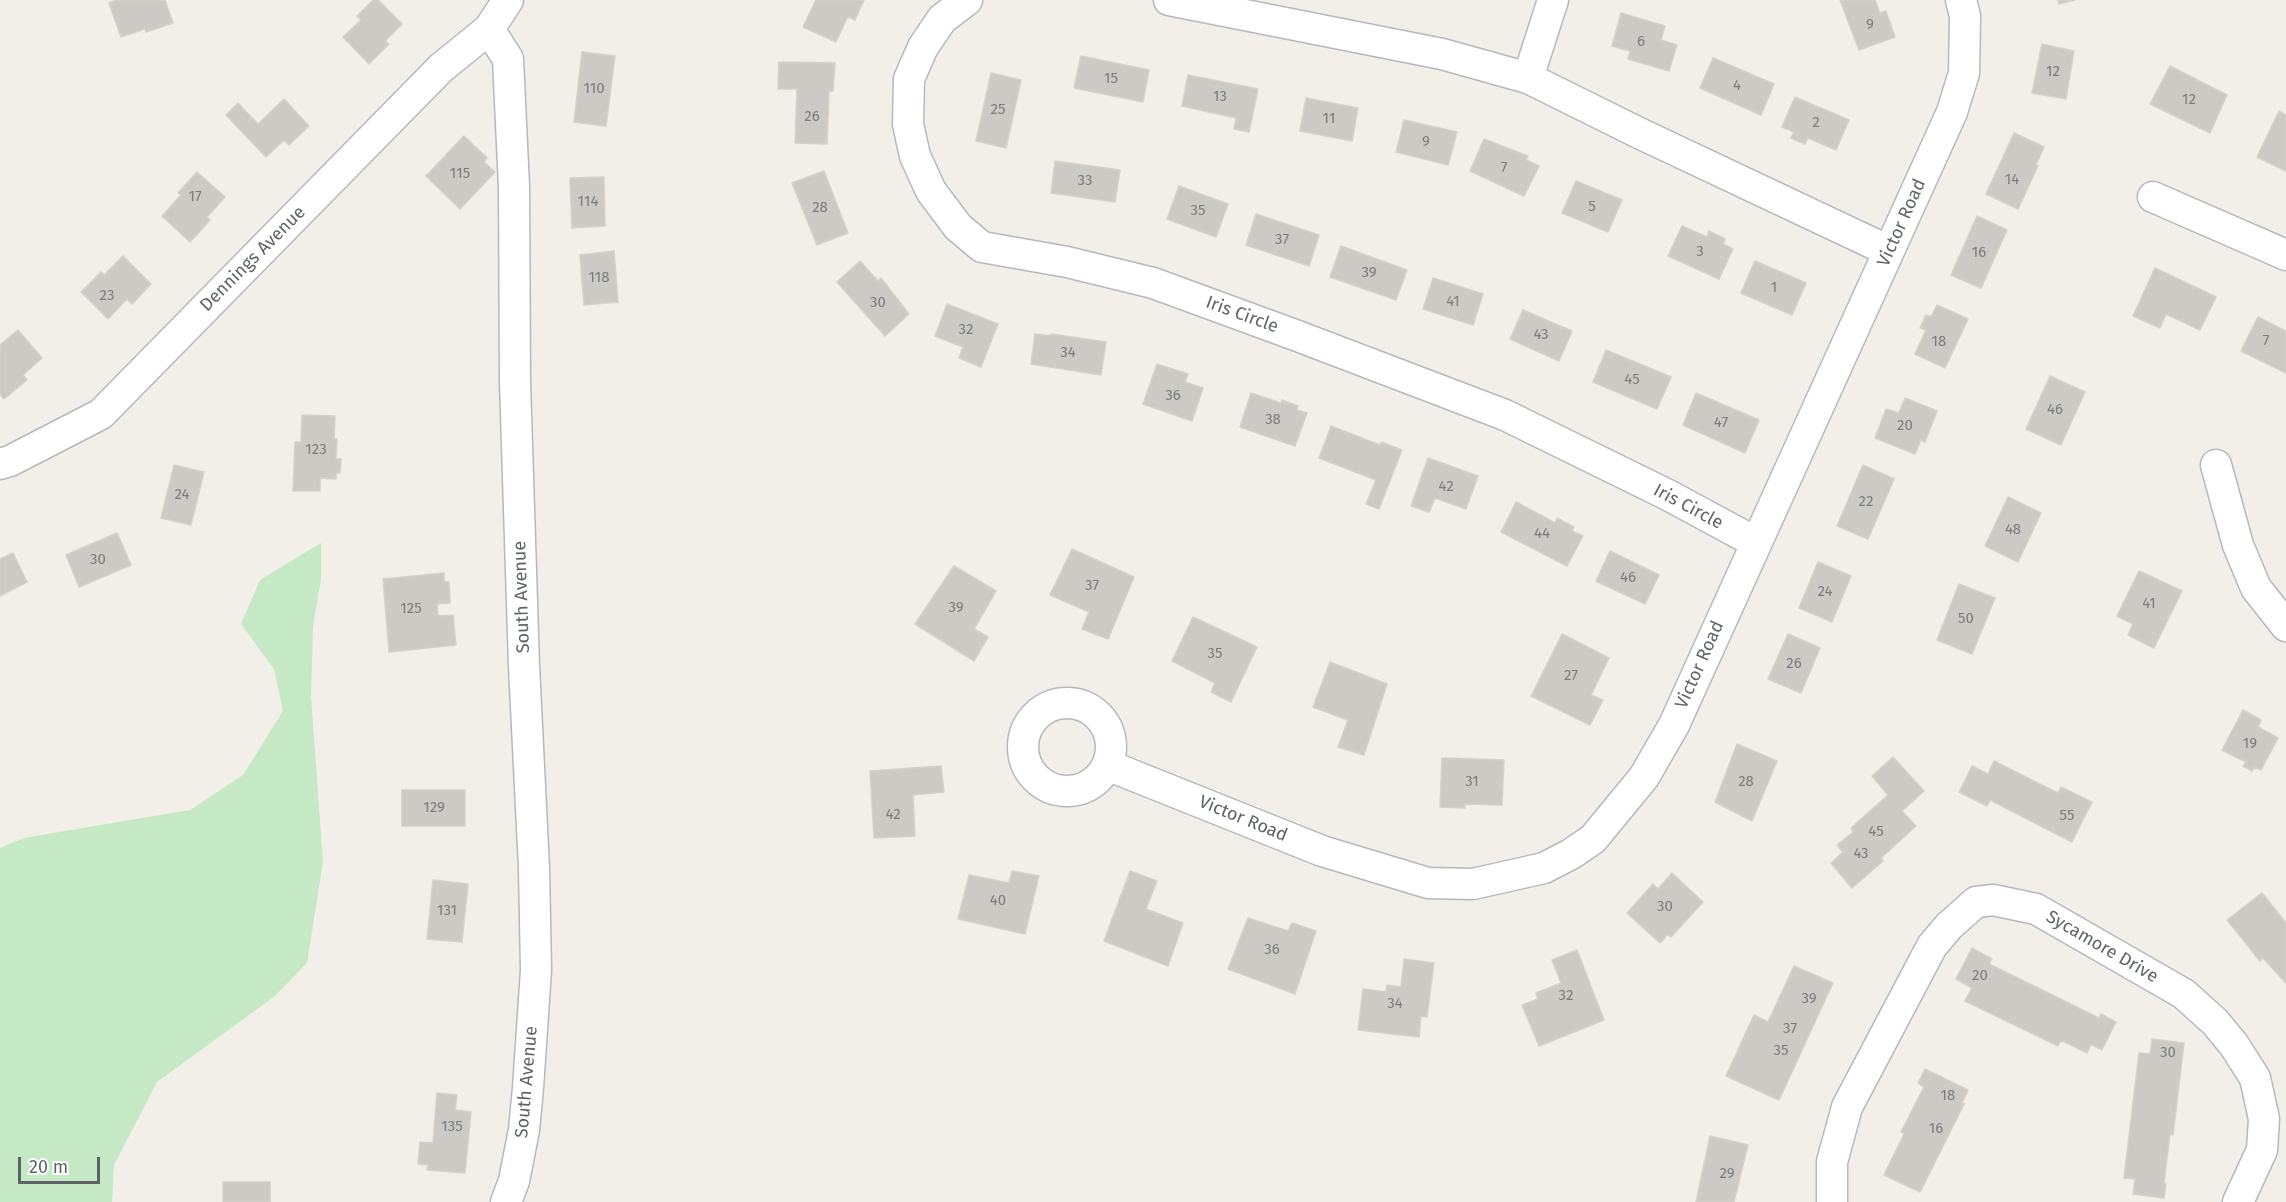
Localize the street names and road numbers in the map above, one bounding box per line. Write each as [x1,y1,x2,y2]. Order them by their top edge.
street label: Victor Road [1873,176,1931,270]
street label: Dennings Avenue [196,202,310,316]
street label: Iris Circle [1203,292,1281,338]
street label: Iris Circle [1650,480,1726,534]
street label: South Avenue [509,540,535,654]
street label: Victor Road [1671,618,1729,712]
street label: Victor Road [1196,791,1290,847]
street label: Sycamore Drive [2042,906,2162,988]
street label: South Avenue [511,1025,543,1139]

